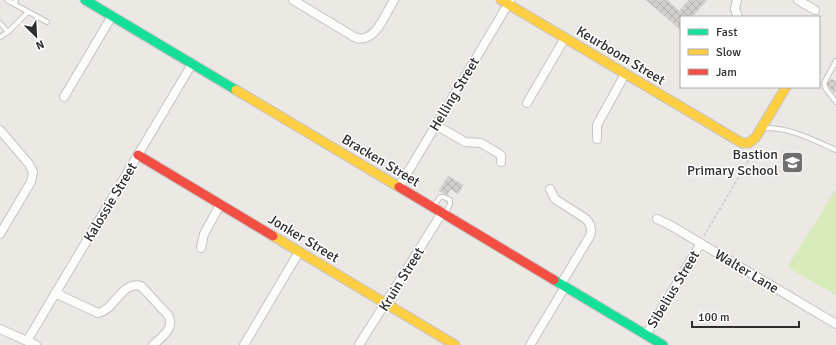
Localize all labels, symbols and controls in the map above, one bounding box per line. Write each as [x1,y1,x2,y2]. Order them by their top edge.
north arrow [16,16,56,56]
legend [680,16,820,88]
street label: Keurboom Street [573,22,668,89]
text: Fast [716,25,737,40]
text: N [34,37,46,52]
text: Slow [716,45,741,60]
street label: Helling Street [426,54,483,134]
text: Jam [716,65,737,80]
street label: Bracken Street [339,131,423,190]
place label: Bastion Primary School [687,146,778,179]
school or university icon: Bastion Primary School [780,149,806,175]
street label: Kalossie Street [80,160,141,245]
street label: Jonker Street [265,211,342,266]
street label: Kruin Street [375,244,428,314]
street label: Walter Lane [712,246,782,297]
street label: Sibelius Street [644,247,703,331]
scale bar [692,303,799,329]
text: 100 m [698,310,730,325]

